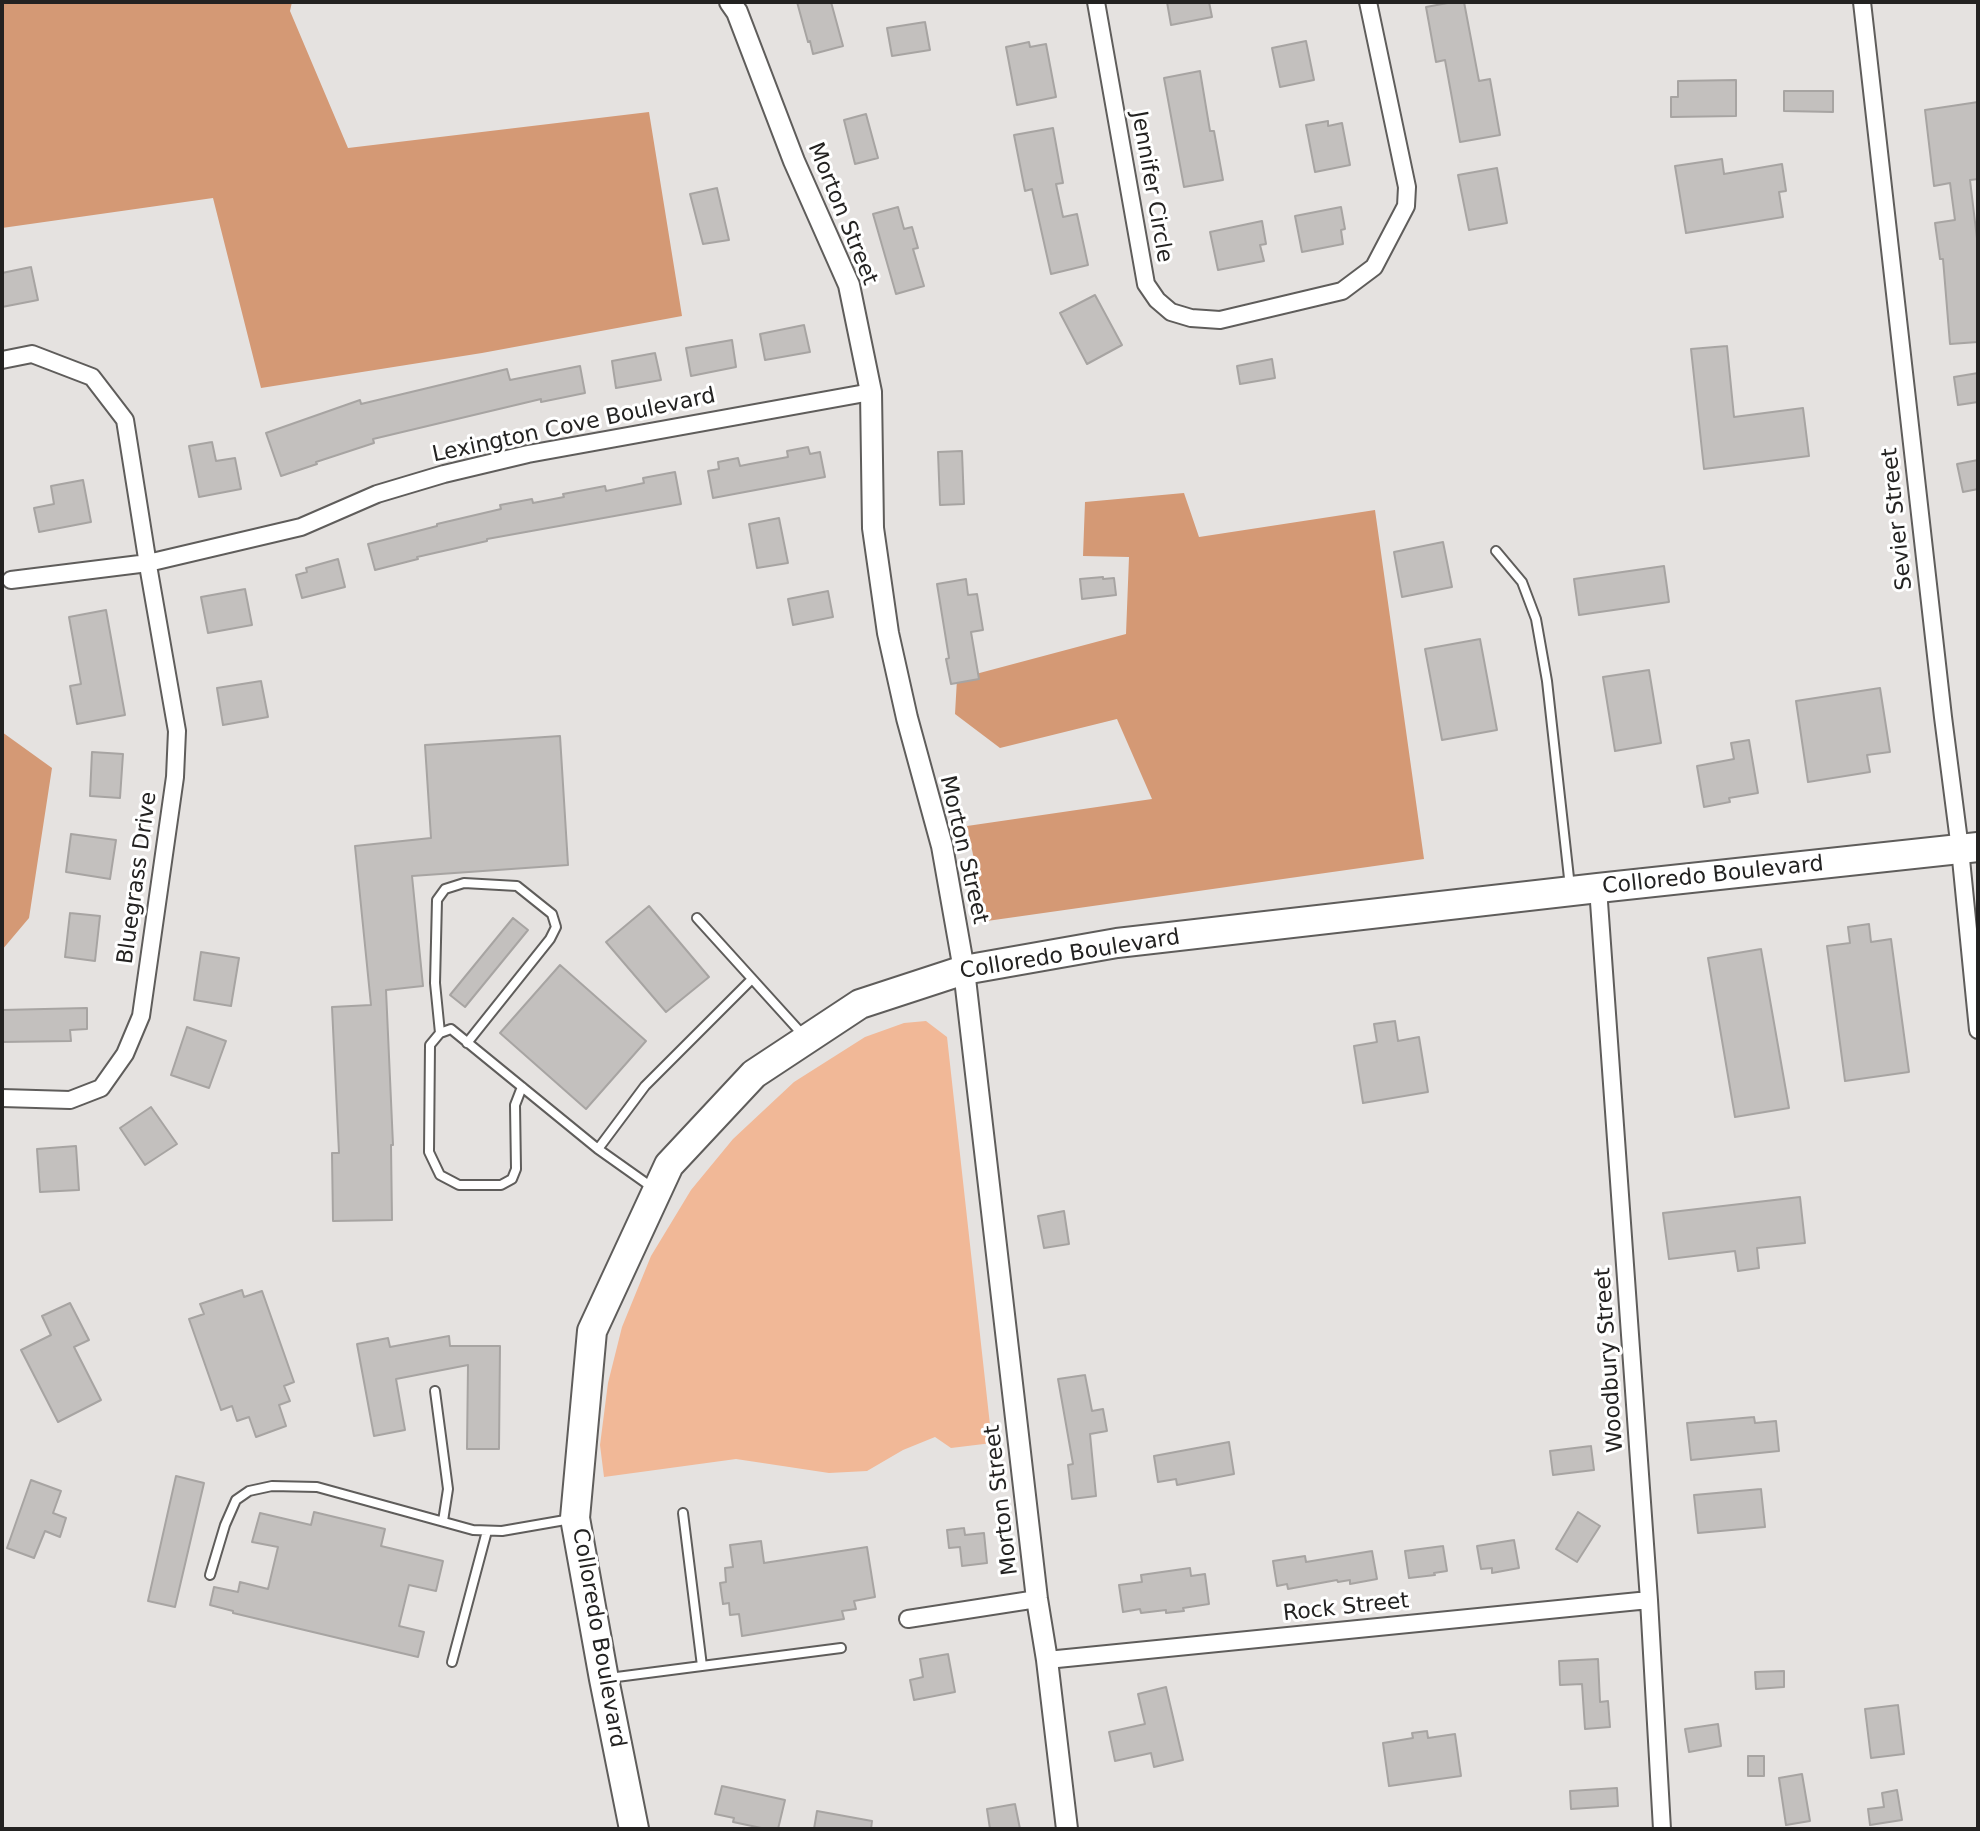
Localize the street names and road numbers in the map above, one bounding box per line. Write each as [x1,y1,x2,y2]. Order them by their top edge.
street label: Jennifer Circle [1125,109,1177,265]
street label: Morton Street [801,139,883,289]
street label: Lexington Cove Boulevard [430,383,718,469]
street label: Sevier Street [1877,446,1919,592]
street label: Morton Street [933,773,993,927]
street label: Bluegrass Drive [113,790,163,966]
street label: Colloredo Boulevard [1601,851,1825,901]
street label: Colloredo Boulevard [958,925,1182,985]
street label: Woodbury Street [1590,1267,1630,1453]
street label: Morton Street [980,1423,1024,1577]
street label: Colloredo Boulevard [566,1526,630,1750]
street label: Rock Street [1282,1588,1410,1628]

